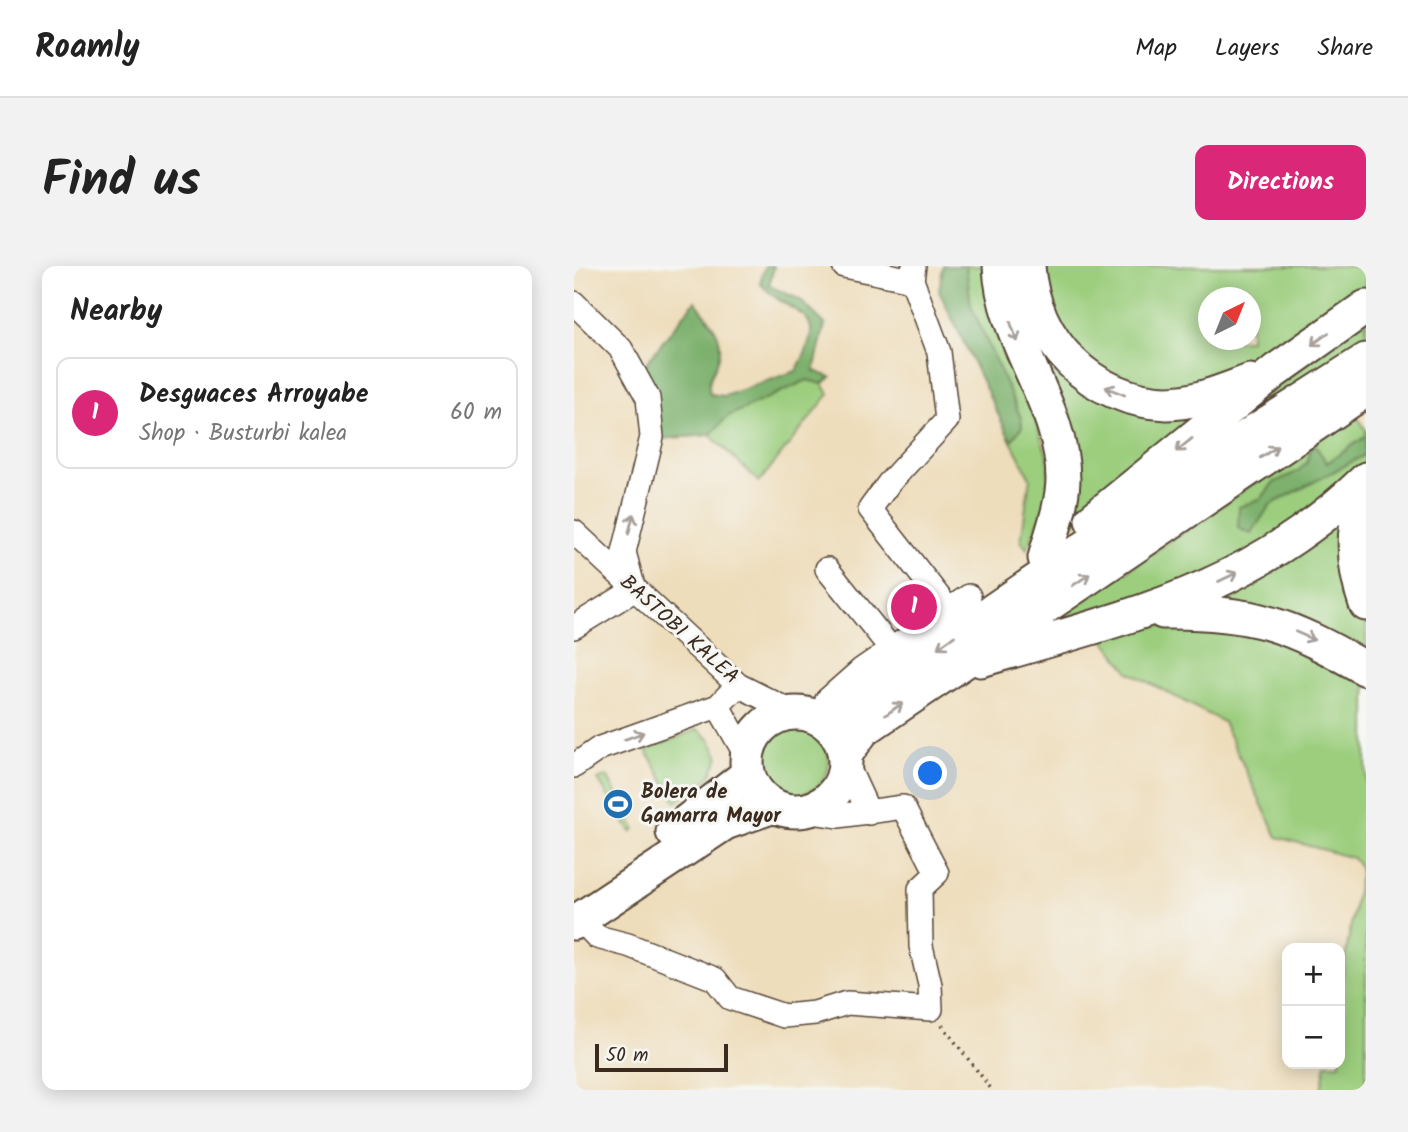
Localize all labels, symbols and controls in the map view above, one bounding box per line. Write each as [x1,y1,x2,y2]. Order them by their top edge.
text: Roamly [35,22,140,75]
text: Map [1135,29,1177,68]
text: Layers [1215,29,1279,68]
text: Share [1317,29,1373,68]
text: Find us [42,143,200,221]
button: Directions [1195,145,1366,220]
north arrow [1198,287,1261,350]
text: Nearby [70,288,162,336]
one-way arrow [1009,321,1021,343]
one-way arrow [1311,332,1330,346]
text: Desguaces Arroyabe [139,374,368,416]
one-way arrow [1105,384,1127,397]
text: 1 [92,395,98,431]
text: 60 m [450,395,502,431]
text: Shop · Busturbi kalea [139,416,347,452]
one-way arrow [1175,438,1193,453]
one-way arrow [1259,445,1279,459]
one-way arrow [625,513,638,536]
street label: BASTOBI KALEA [612,567,746,693]
one-way arrow [1218,570,1239,583]
one-way arrow [1071,573,1090,587]
pin: 1 [891,581,937,633]
one-way arrow [1294,630,1315,643]
one-way arrow [937,635,956,649]
one-way arrow [884,702,903,716]
one-way arrow [623,728,645,741]
your location [913,756,947,790]
place label: Bolera de Gamarra Mayor [641,776,782,833]
sports icon: Bolera de Gamarra Mayor [601,787,635,821]
map controls [1282,943,1345,1069]
button: + [1282,943,1345,1006]
button: − [1282,1006,1345,1069]
scale bar [595,1041,728,1073]
text: 50 m [606,1041,648,1071]

